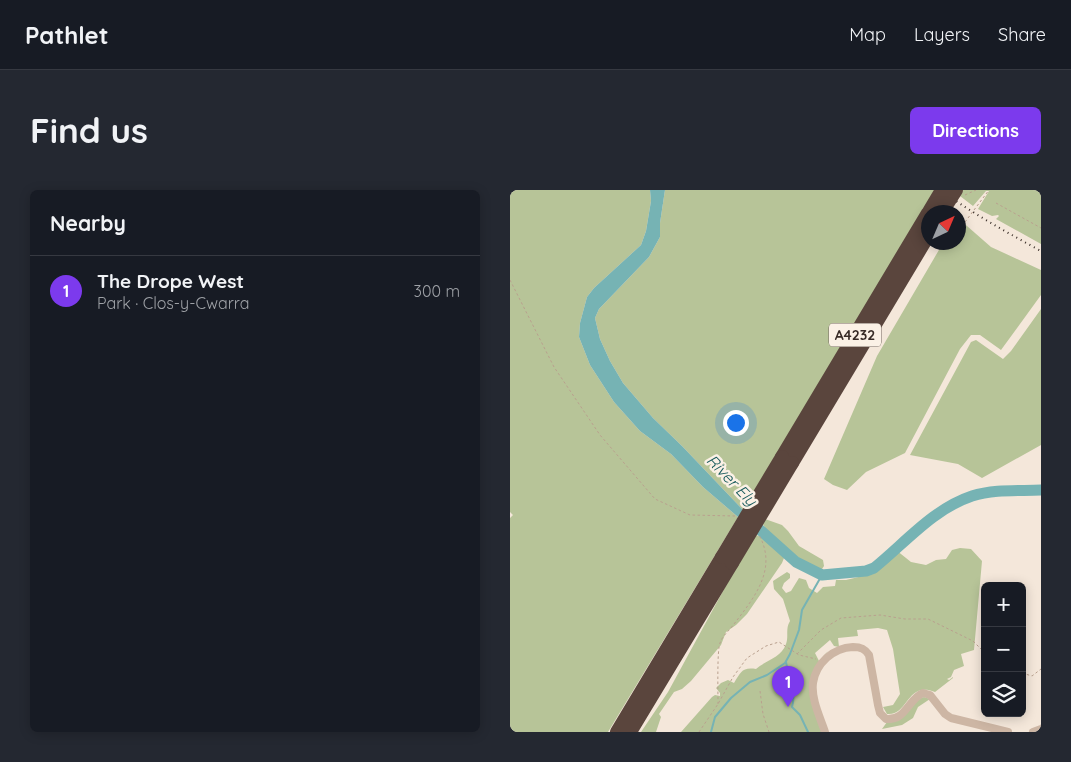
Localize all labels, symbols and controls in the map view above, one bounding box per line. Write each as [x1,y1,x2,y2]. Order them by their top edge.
text: Pathlet [25,20,109,50]
text: Map [849,23,886,46]
text: Layers [914,23,970,46]
text: Share [998,23,1046,46]
button: Directions [910,107,1041,154]
text: Find us [30,108,148,152]
north arrow [921,205,966,250]
text: Nearby [50,210,126,236]
text: The Drope West [97,269,244,293]
text: 1 [63,281,69,301]
text: 300 m [414,281,460,301]
text: Park · Clos-y-Cwarra [97,293,250,313]
road number: A4232 [829,324,881,346]
your location [723,410,749,436]
water label: River Ely [703,450,762,511]
map controls [981,582,1026,717]
button: + [981,582,1026,627]
button: − [981,627,1026,672]
pin: 1 [772,666,804,707]
button: layers [981,672,1026,717]

